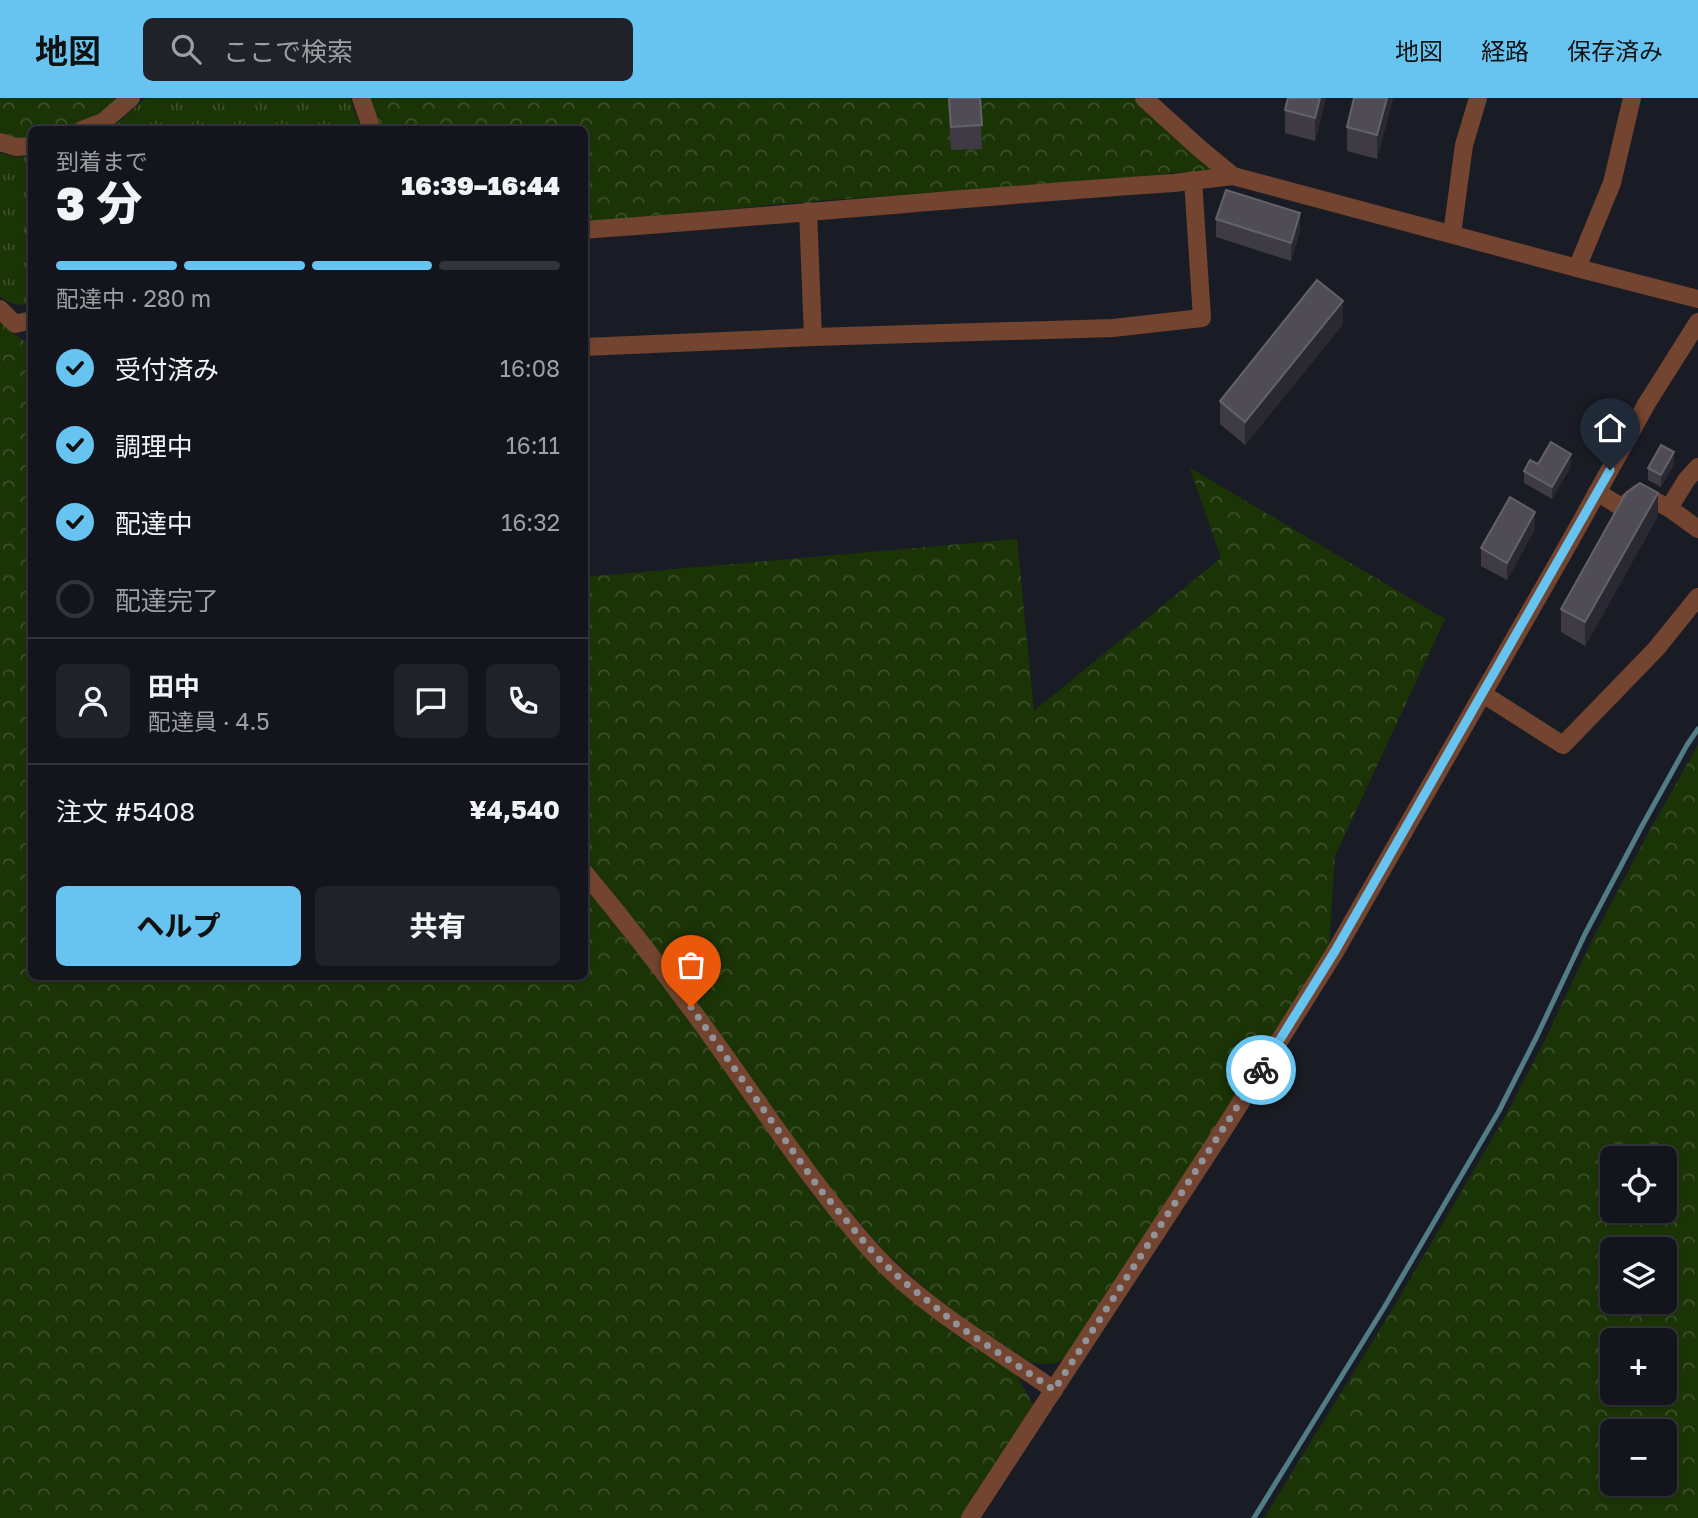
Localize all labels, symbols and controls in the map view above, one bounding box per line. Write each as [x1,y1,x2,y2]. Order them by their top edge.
search box [143,18,633,81]
icon: search [167,30,205,68]
text: 地図 [35,31,101,70]
text: ここで検索 [223,36,353,67]
text: 地図 [1395,36,1443,65]
text: 経路 [1481,36,1529,65]
text: 保存済み [1567,36,1663,65]
text: 到着まで [56,147,148,175]
text: 16:39–16:44 [401,170,560,201]
text: 3 分 [56,175,142,230]
text: 配達中 · 280 m [56,284,211,312]
icon: check [56,349,94,387]
text: 受付済み [115,354,219,385]
text: 16:08 [500,354,560,382]
pin [1580,398,1640,470]
icon: home [1591,409,1629,447]
icon: check [56,426,94,464]
text: 調理中 [115,431,193,462]
text: 16:11 [506,431,560,459]
icon: check [56,503,94,541]
text: 配達中 [115,508,193,539]
text: 16:32 [501,508,560,536]
text: 配達完了 [115,585,219,616]
button: person [56,664,130,738]
button: chat [394,664,468,738]
button: phone [486,664,560,738]
text: 田中 [148,671,200,702]
text: 配達員 · 4.5 [148,707,270,735]
text: ¥4,540 [469,794,560,825]
text: 注文 #5408 [56,796,195,827]
button: ヘルプ [56,886,301,966]
button: 共有 [315,886,560,966]
pin [661,935,721,1007]
icon: bag [672,946,710,984]
courier [1226,1035,1296,1105]
icon: bike [1242,1051,1280,1089]
map controls [1600,1146,1677,1496]
button: locate [1600,1146,1677,1223]
button: layers [1600,1237,1677,1314]
button: + [1600,1328,1677,1405]
button: − [1600,1419,1677,1496]

